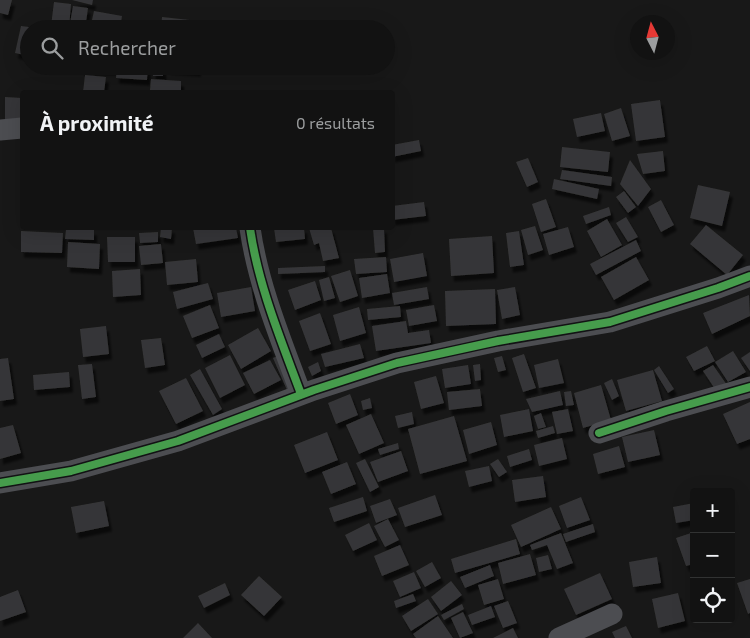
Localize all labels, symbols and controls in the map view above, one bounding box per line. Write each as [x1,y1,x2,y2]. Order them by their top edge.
north arrow [630,15,675,60]
search box [20,20,395,75]
icon: search [38,34,66,62]
text: Rechercher [78,36,176,59]
text: À proximité [40,110,154,135]
text: 0 résultats [296,113,375,132]
map controls [690,488,735,623]
button: + [690,488,735,533]
button: − [690,533,735,578]
button: locate [690,578,735,623]

